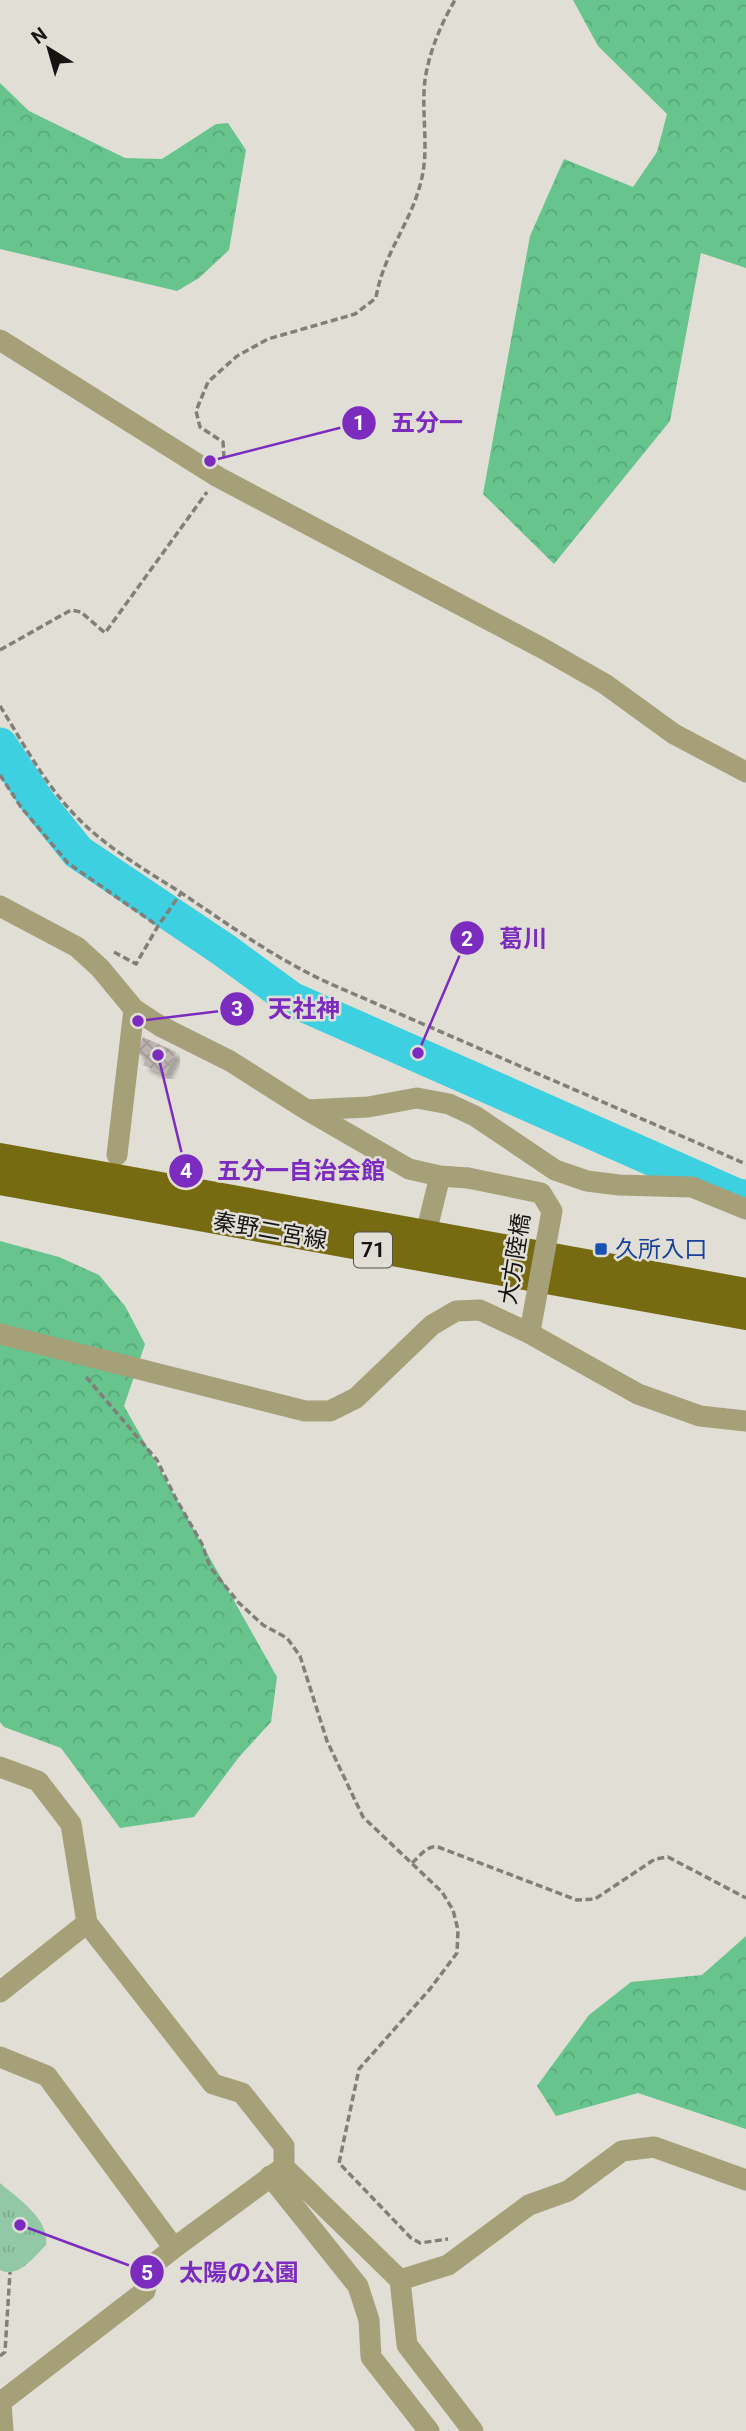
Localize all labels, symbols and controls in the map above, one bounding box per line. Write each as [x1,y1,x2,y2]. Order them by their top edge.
north arrow [14,14,84,84]
text: N [27,23,51,49]
callout: 五分一 [342,400,477,445]
text: 五分一 [391,409,463,437]
text: 1 [353,411,365,435]
callout: 葛川 [450,916,561,961]
text: 葛川 [499,925,547,953]
text: 2 [461,927,473,951]
callout: 天社神 [219,986,354,1031]
text: 天社神 [268,995,340,1023]
text: 3 [231,997,243,1021]
callout: 五分一自治会館 [168,1148,399,1193]
text: 五分一自治会館 [217,1157,385,1185]
text: 4 [180,1159,192,1183]
street label: 秦野二宮線 [211,1208,329,1254]
street label: 大方陸橋 [494,1211,536,1307]
road number: 71 [354,1232,392,1268]
place label: 久所入口 [615,1236,707,1263]
marker: 久所入口 [593,1241,609,1257]
callout: 太陽の公園 [130,2250,313,2295]
text: 太陽の公園 [179,2259,299,2287]
text: 5 [141,2261,153,2285]

